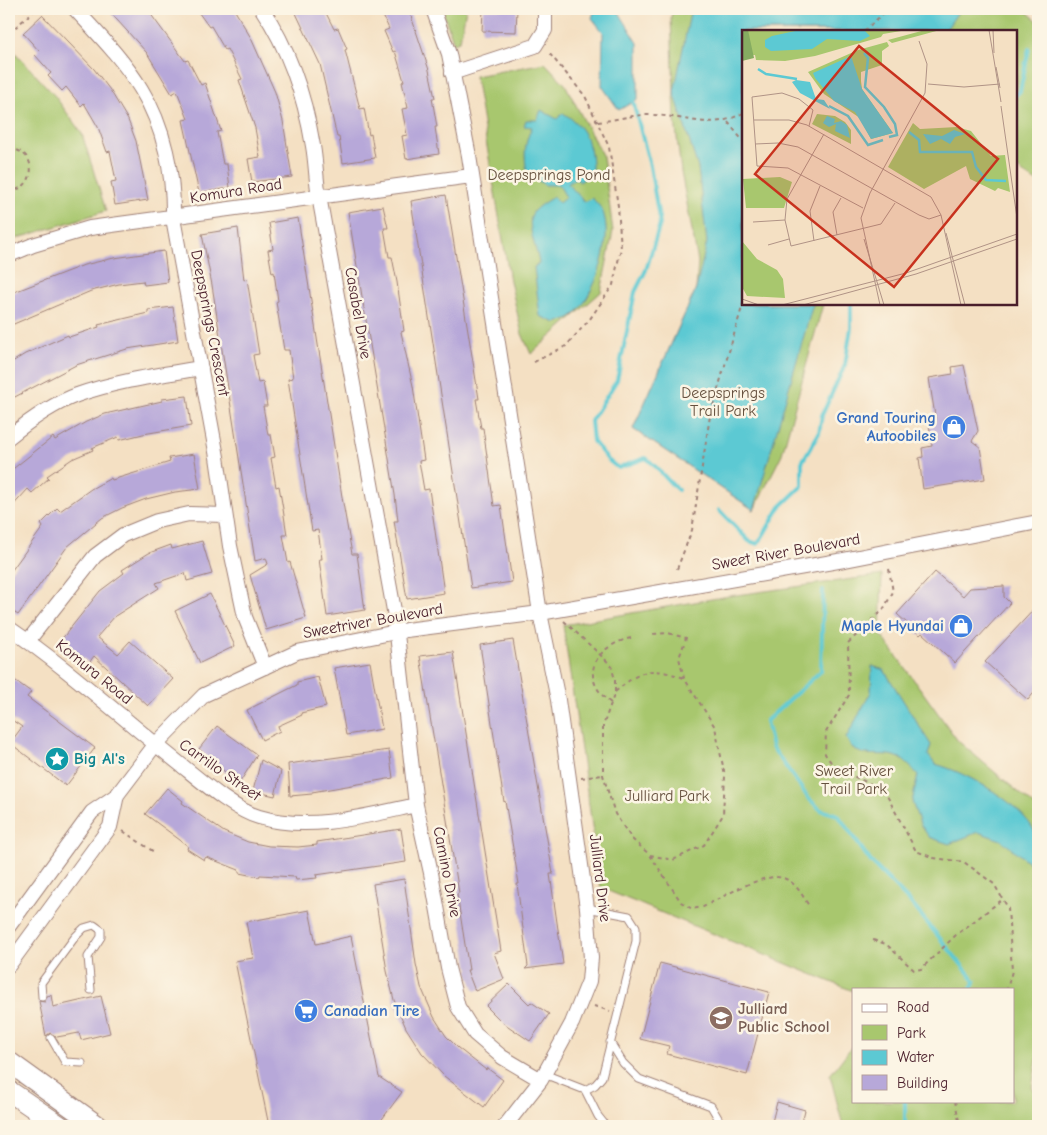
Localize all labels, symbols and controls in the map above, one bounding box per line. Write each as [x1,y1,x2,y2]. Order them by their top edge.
inset map [742,30,1017,305]
park label: Deepsprings Pond [487,166,611,184]
street label: Komura Road [189,175,283,207]
street label: Deepsprings Crescent [187,248,233,398]
street label: Casabel Drive [341,266,375,360]
park label: Deepsprings Trail Park [681,384,765,420]
place label: Grand Touring Autoobiles [836,409,936,445]
shop icon: Grand Touring Autoobiles [941,414,967,440]
street label: Sweet River Boulevard [710,530,862,574]
street label: Sweetriver Boulevard [302,600,444,642]
shop icon: Maple Hyundai [948,613,974,639]
place label: Maple Hyundai [841,617,944,635]
street label: Komura Road [52,636,136,708]
street label: Carrillo Street [176,735,265,805]
place icon: Big Al's [44,746,70,772]
place label: Big Al's [74,750,125,768]
park label: Sweet River Trail Park [815,762,894,798]
park label: Julliard Park [625,787,710,805]
street label: Camino Drive [429,825,465,919]
street label: Julliard Drive [586,833,614,923]
legend [852,988,1014,1102]
supermarket icon: Canadian Tire [293,998,319,1024]
text: Road [897,998,929,1016]
place label: Julliard Public School [738,1000,829,1036]
place label: Canadian Tire [324,1002,420,1020]
school or university icon: Julliard Public School [708,1005,734,1031]
text: Park [897,1024,926,1042]
text: Water [897,1048,934,1066]
text: Building [897,1074,948,1092]

